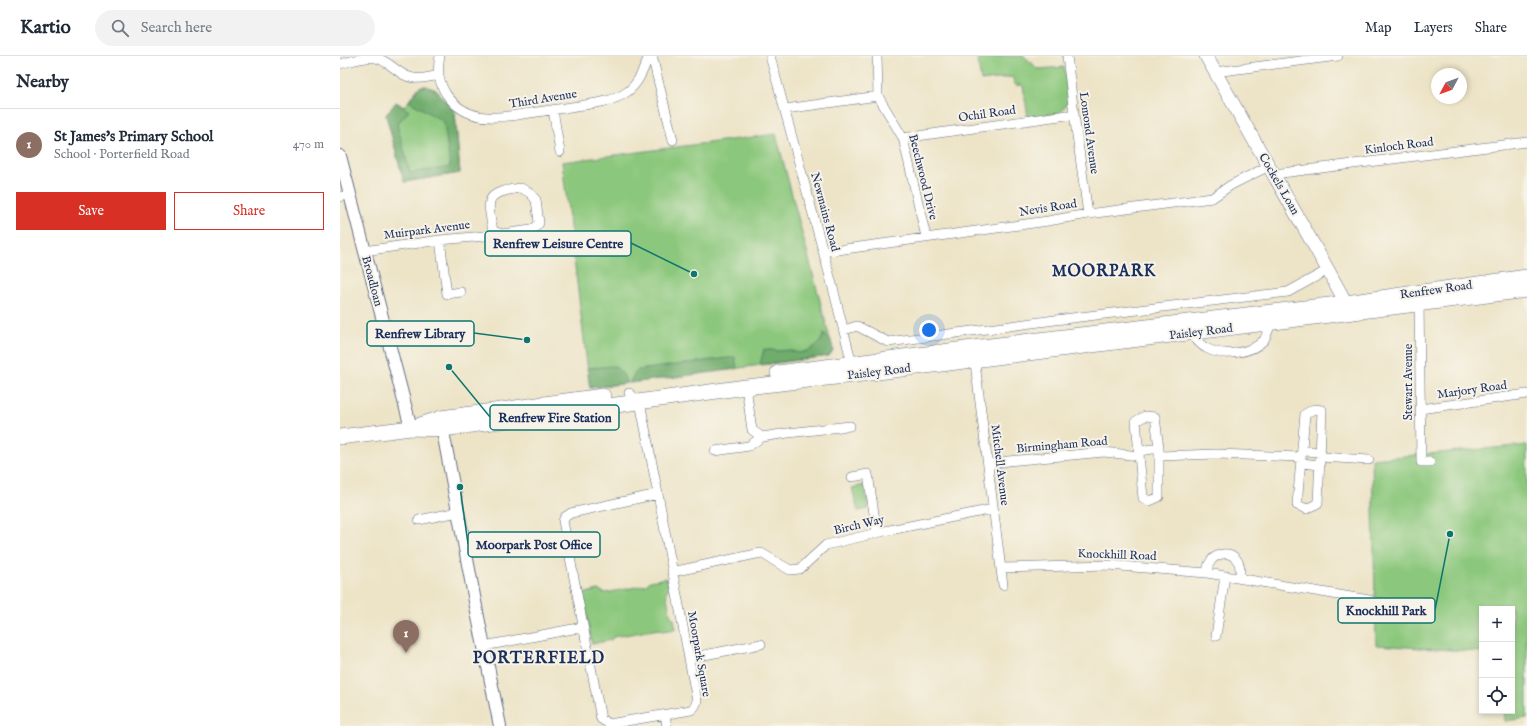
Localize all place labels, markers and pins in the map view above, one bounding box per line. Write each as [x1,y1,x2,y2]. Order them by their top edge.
callout: Renfrew Leisure Centre [485,231,631,256]
callout: Renfrew Library [367,321,474,346]
callout: Renfrew Fire Station [490,405,619,430]
callout: Moorpark Post Office [468,532,600,557]
callout: Knockhill Park [1338,598,1435,623]
pin: 1 [393,620,419,653]

